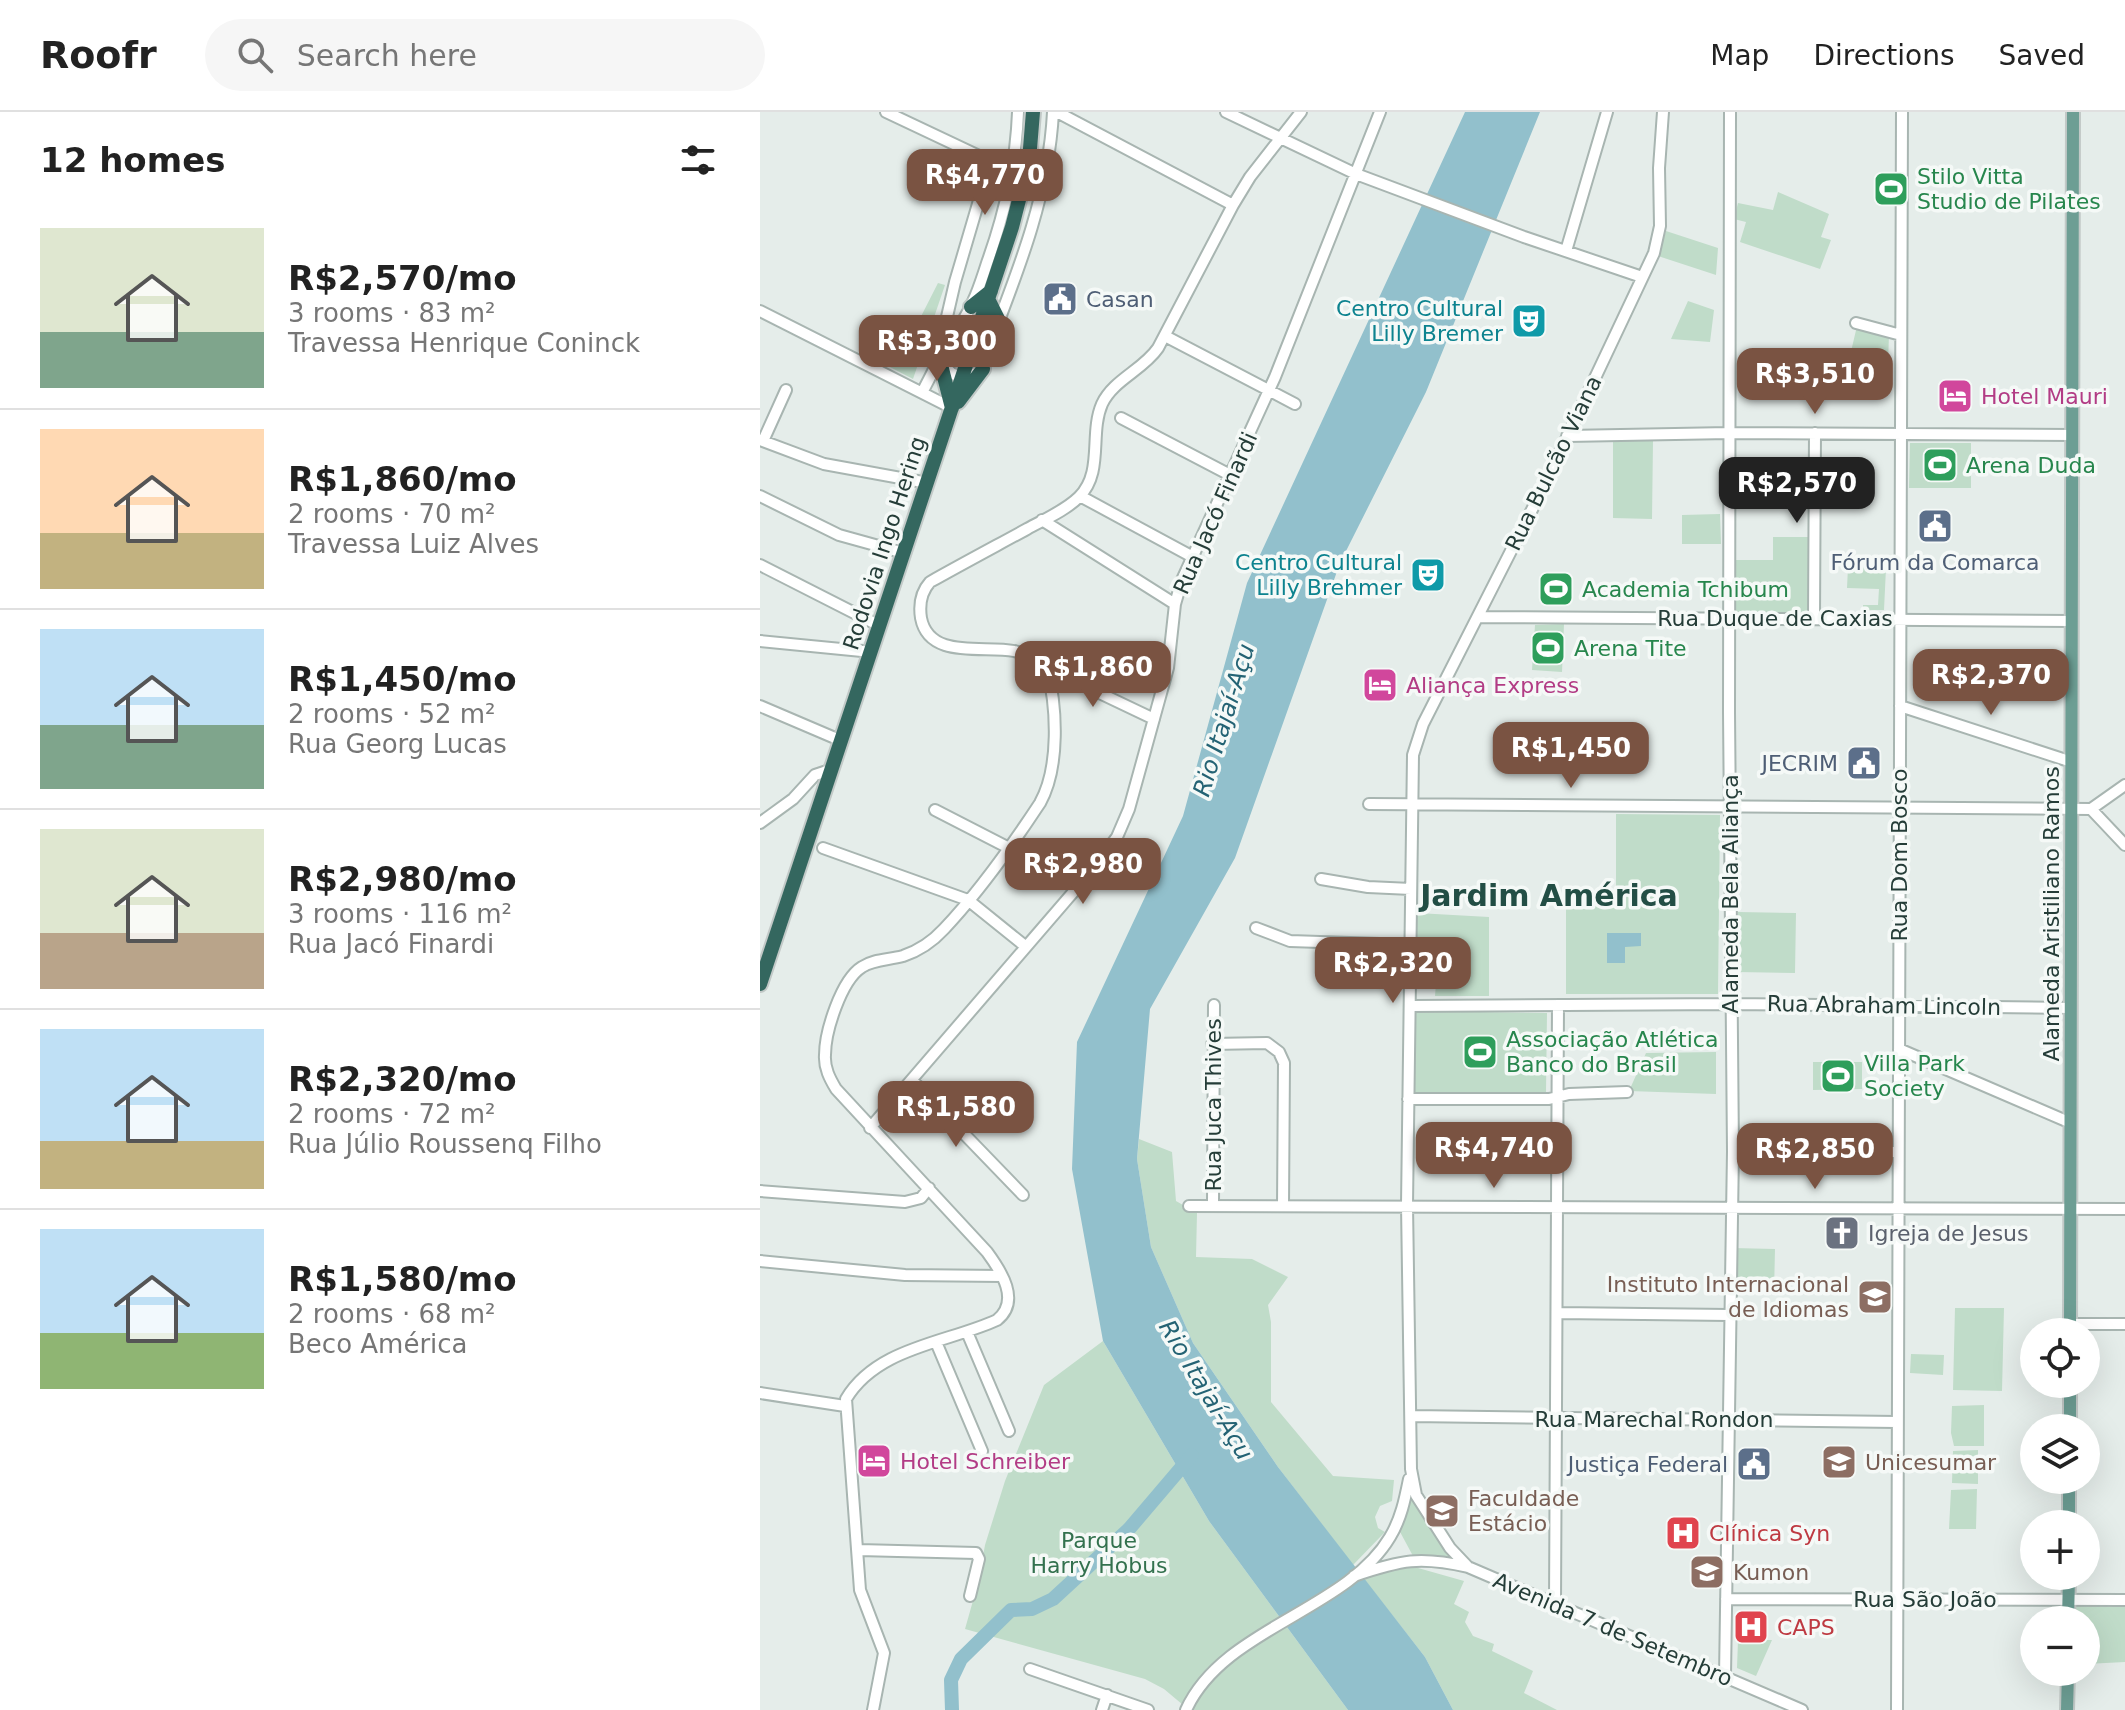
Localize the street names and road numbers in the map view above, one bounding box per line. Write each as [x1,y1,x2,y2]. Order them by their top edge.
street label: Rua Bulcão Viana [1500,372,1607,555]
street label: Rua Jacó Finardi [1169,428,1262,598]
street label: Rodovia Ingo Hering [838,433,931,653]
street label: Rua Duque de Caxias [1657,606,1893,631]
street label: Alameda Aristiliano Ramos [2039,766,2064,1062]
street label: Rua Dom Bosco [1887,768,1912,942]
street label: Alameda Bela Aliança [1718,774,1743,1014]
street label: Rua Abraham Lincoln [1767,991,2001,1020]
street label: Rua Juca Thives [1201,1018,1226,1192]
street label: Rua Marechal Rondon [1535,1407,1773,1432]
street label: Avenida 7 de Setembro [1489,1568,1736,1691]
street label: Rua São João [1853,1587,1997,1612]

